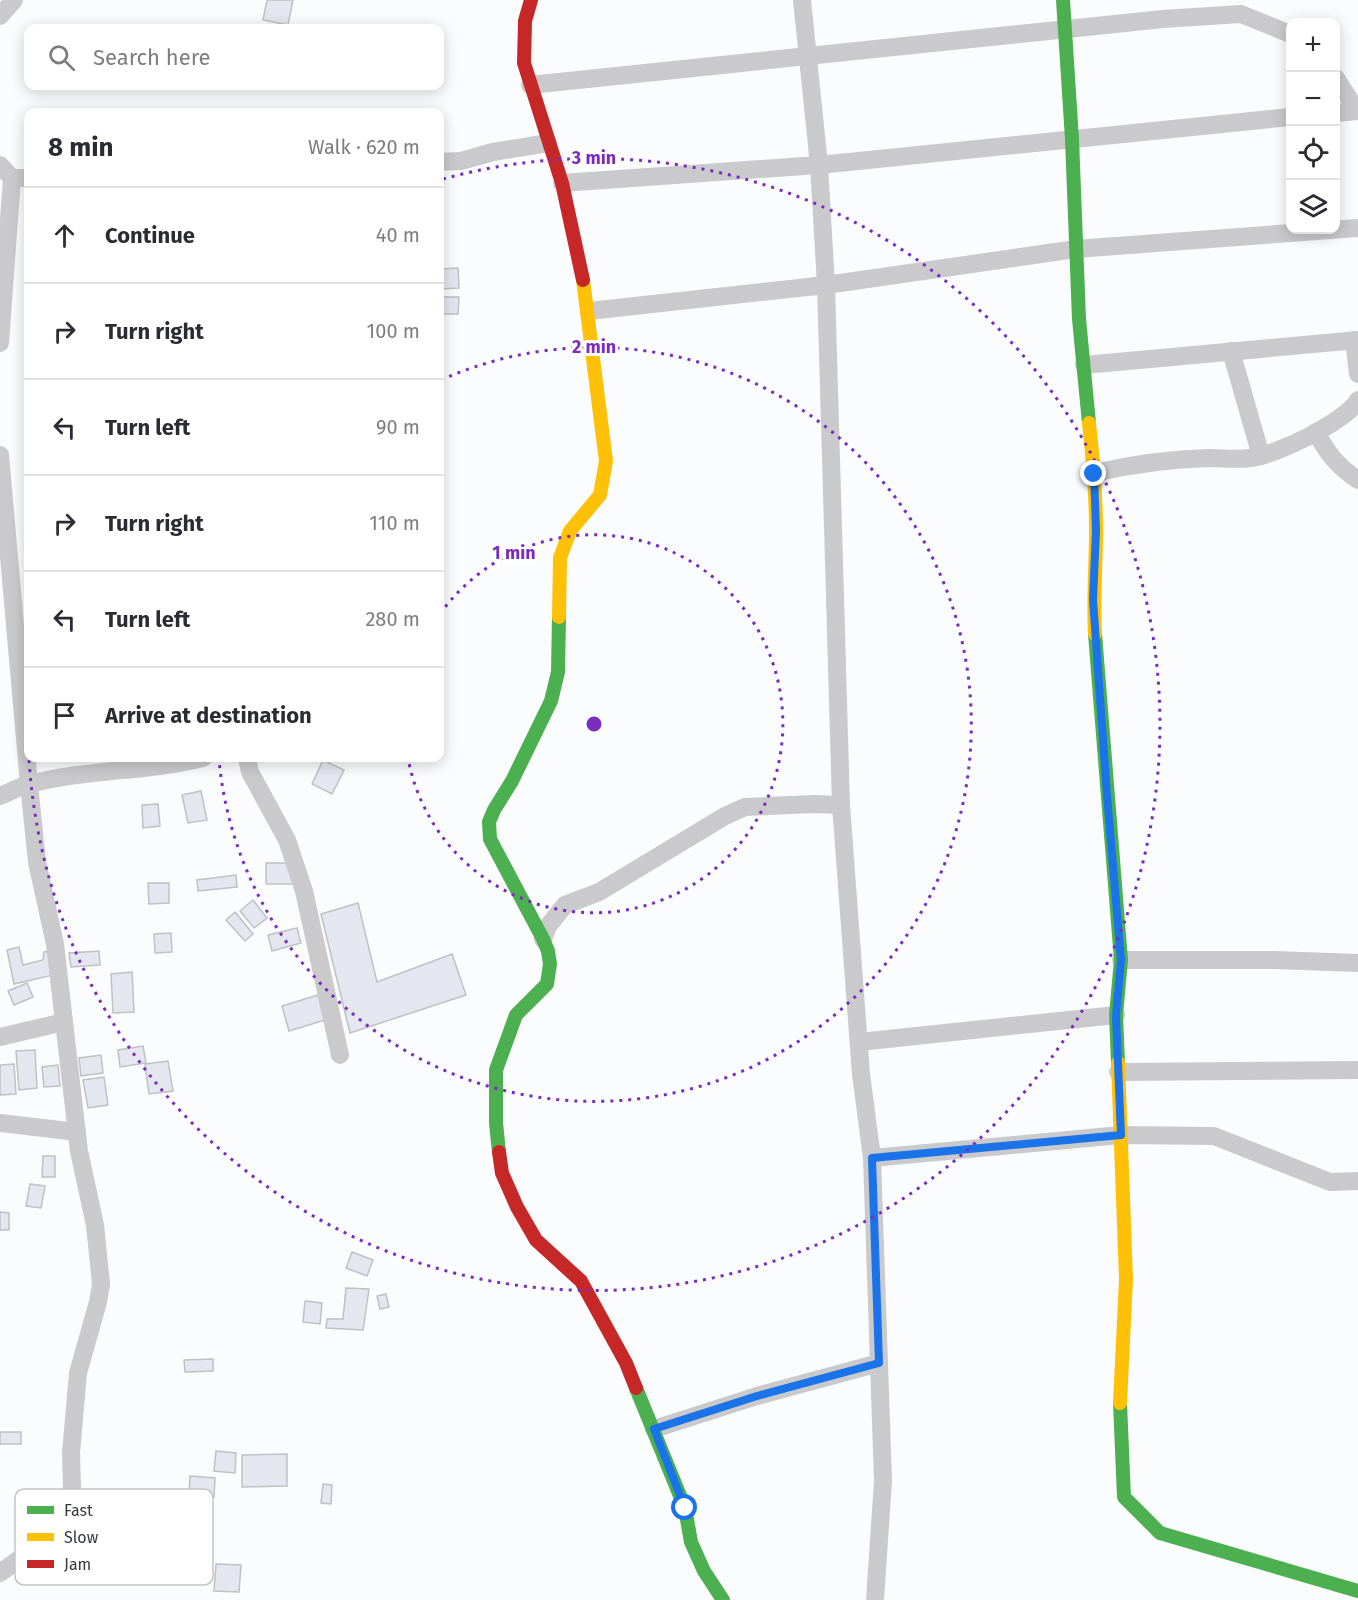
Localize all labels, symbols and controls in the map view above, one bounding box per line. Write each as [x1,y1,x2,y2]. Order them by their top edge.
map controls [1286,18,1340,234]
button: + [1286,18,1340,72]
search box [24,24,444,90]
icon: search [45,41,78,74]
text: Search here [93,44,211,71]
button: − [1286,72,1340,126]
button: locate [1286,126,1340,180]
text: 8 min [48,132,114,163]
text: Walk · 620 m [308,135,420,159]
text: 3 min [571,147,616,169]
button: layers [1286,180,1340,234]
icon: ahead [48,219,81,252]
text: Continue [105,222,195,249]
text: 40 m [376,223,420,247]
icon: right [48,315,81,348]
text: Turn right [105,318,204,345]
text: 100 m [367,319,420,343]
text: 2 min [572,336,616,358]
icon: left [48,411,81,444]
text: Turn left [105,414,190,441]
text: 90 m [376,415,420,439]
route end [1080,460,1106,486]
icon: right [48,507,81,540]
text: Turn right [105,510,204,537]
text: 110 m [369,511,420,535]
text: 1 min [492,542,536,564]
icon: left [48,603,81,636]
text: Turn left [105,606,190,633]
text: 280 m [365,607,420,631]
icon: arrive [48,699,81,732]
text: Arrive at destination [105,702,312,729]
centre of rings [584,714,604,734]
legend [15,1489,213,1585]
route start [671,1494,697,1520]
text: Fast [64,1501,93,1520]
text: Slow [64,1528,99,1547]
text: Jam [64,1555,91,1574]

